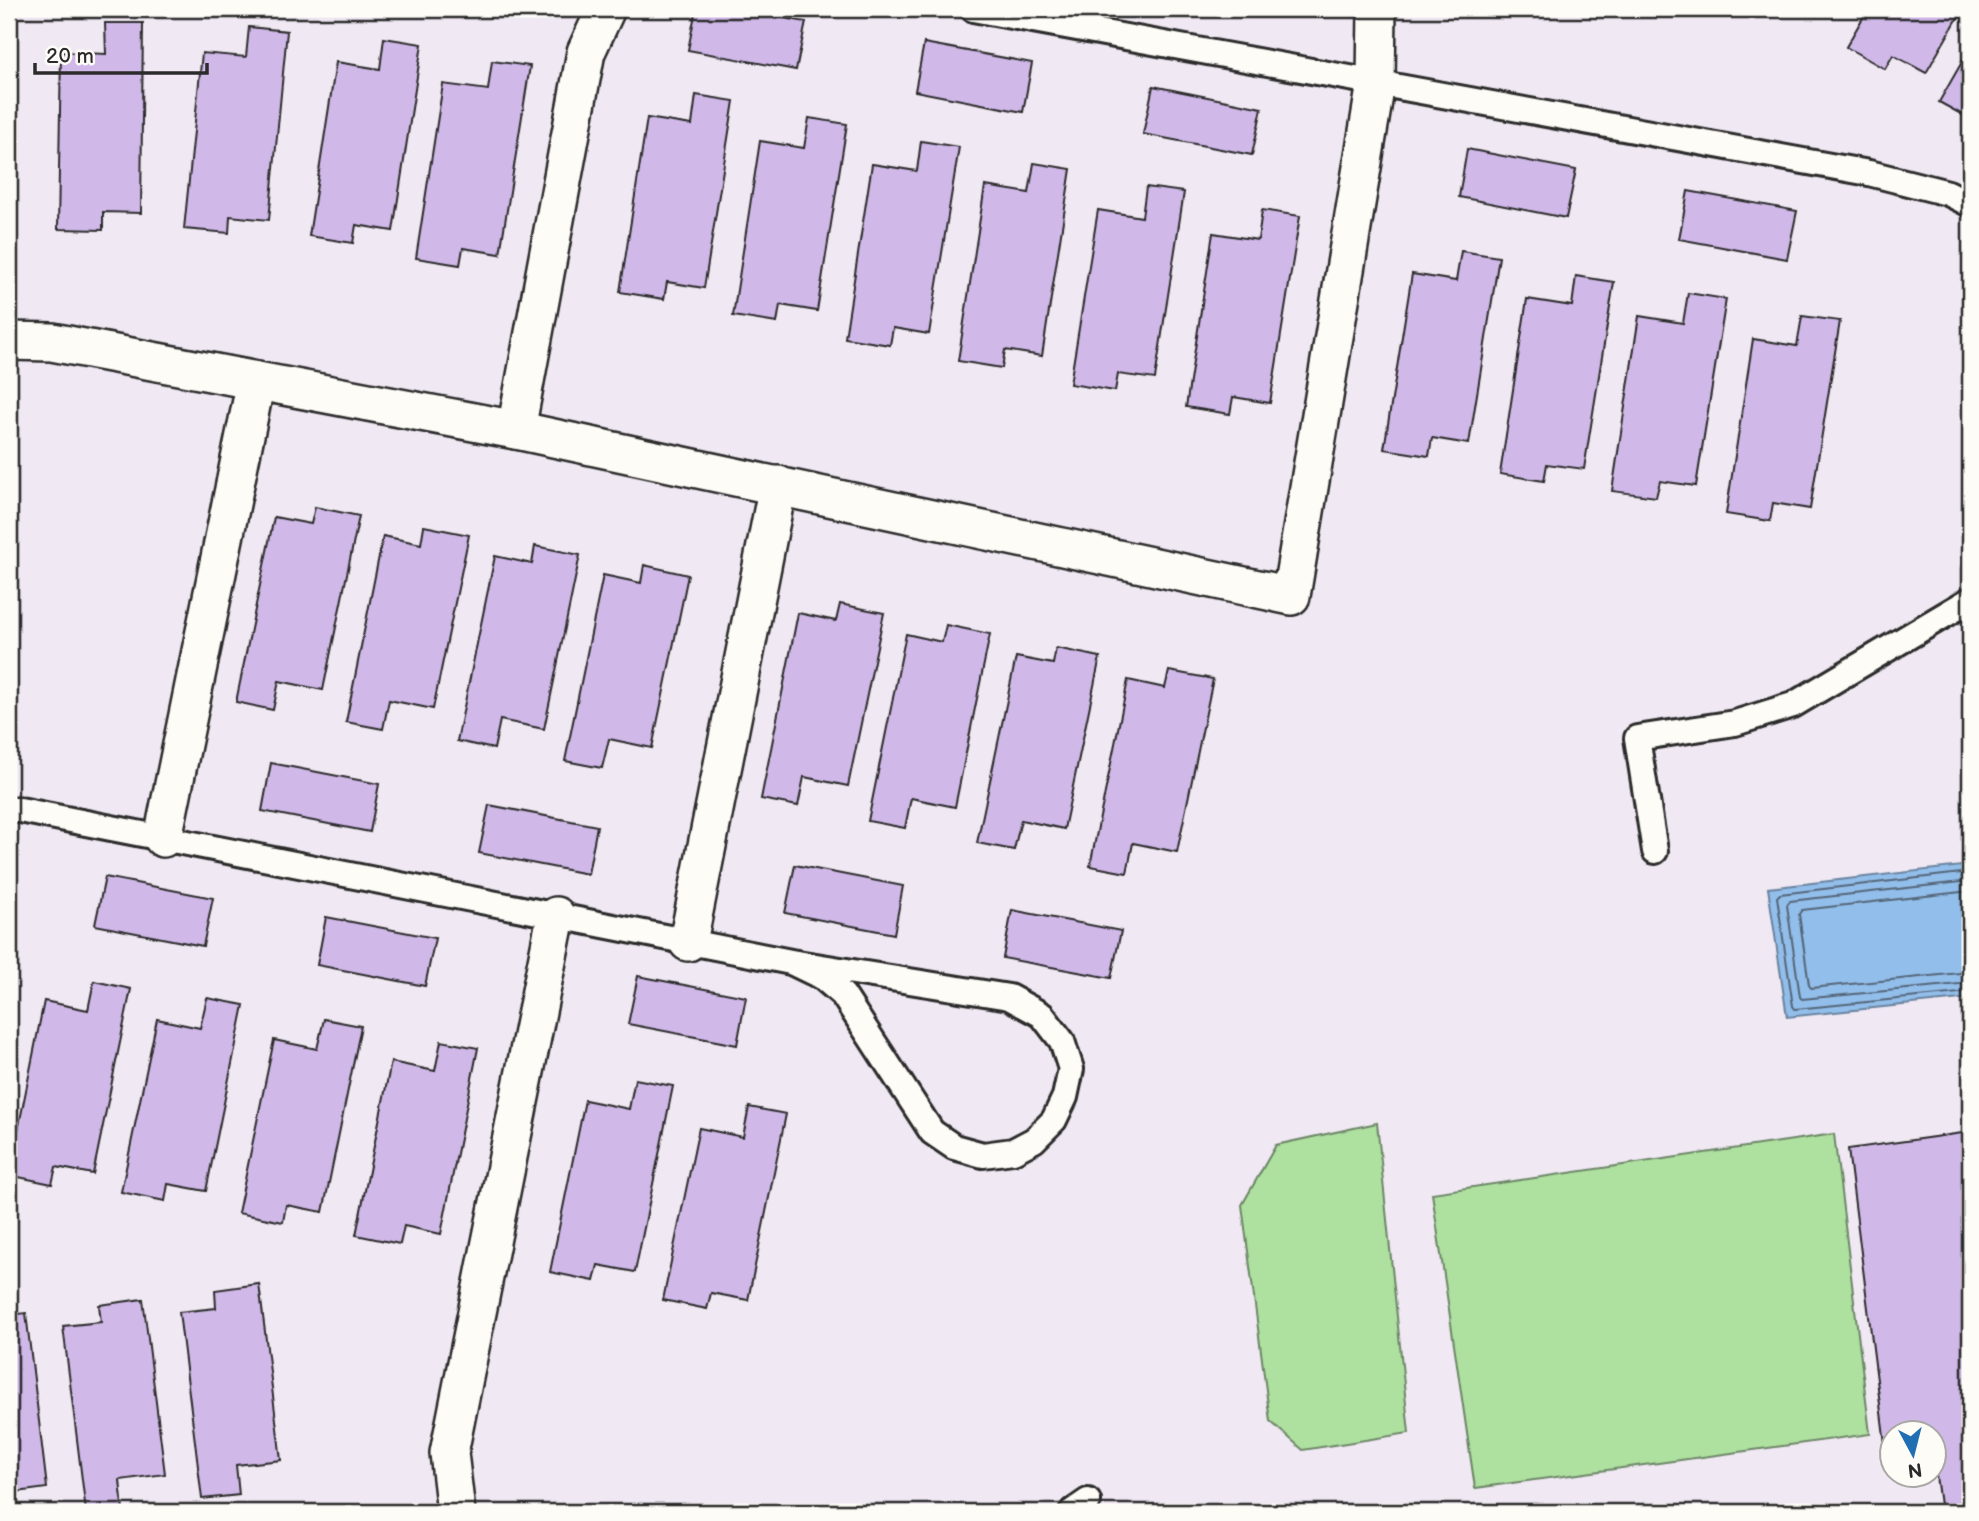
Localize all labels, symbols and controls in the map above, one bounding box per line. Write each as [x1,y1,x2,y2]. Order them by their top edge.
scale bar [35,32,206,76]
text: 20 m [46,44,94,69]
north arrow [1878,1420,1948,1490]
text: N [1906,1457,1923,1482]

